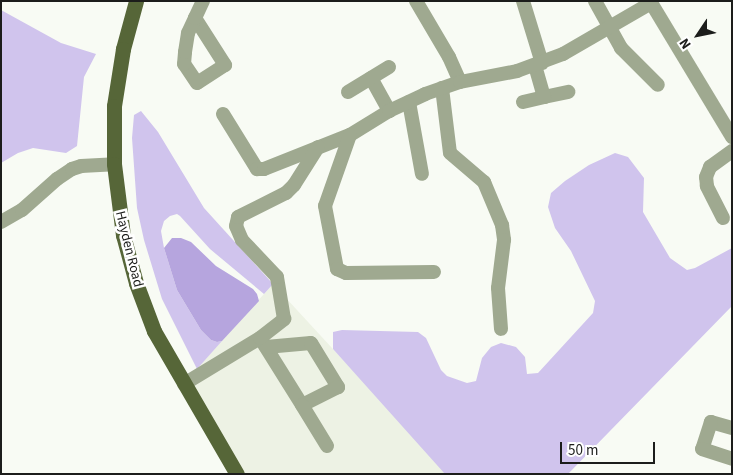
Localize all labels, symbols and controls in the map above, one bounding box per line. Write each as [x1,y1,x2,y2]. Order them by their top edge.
north arrow [673,10,723,60]
text: N [675,34,696,53]
street label: Hayden Road [111,209,147,289]
scale bar [563,432,658,464]
text: 50 m [568,440,598,461]

